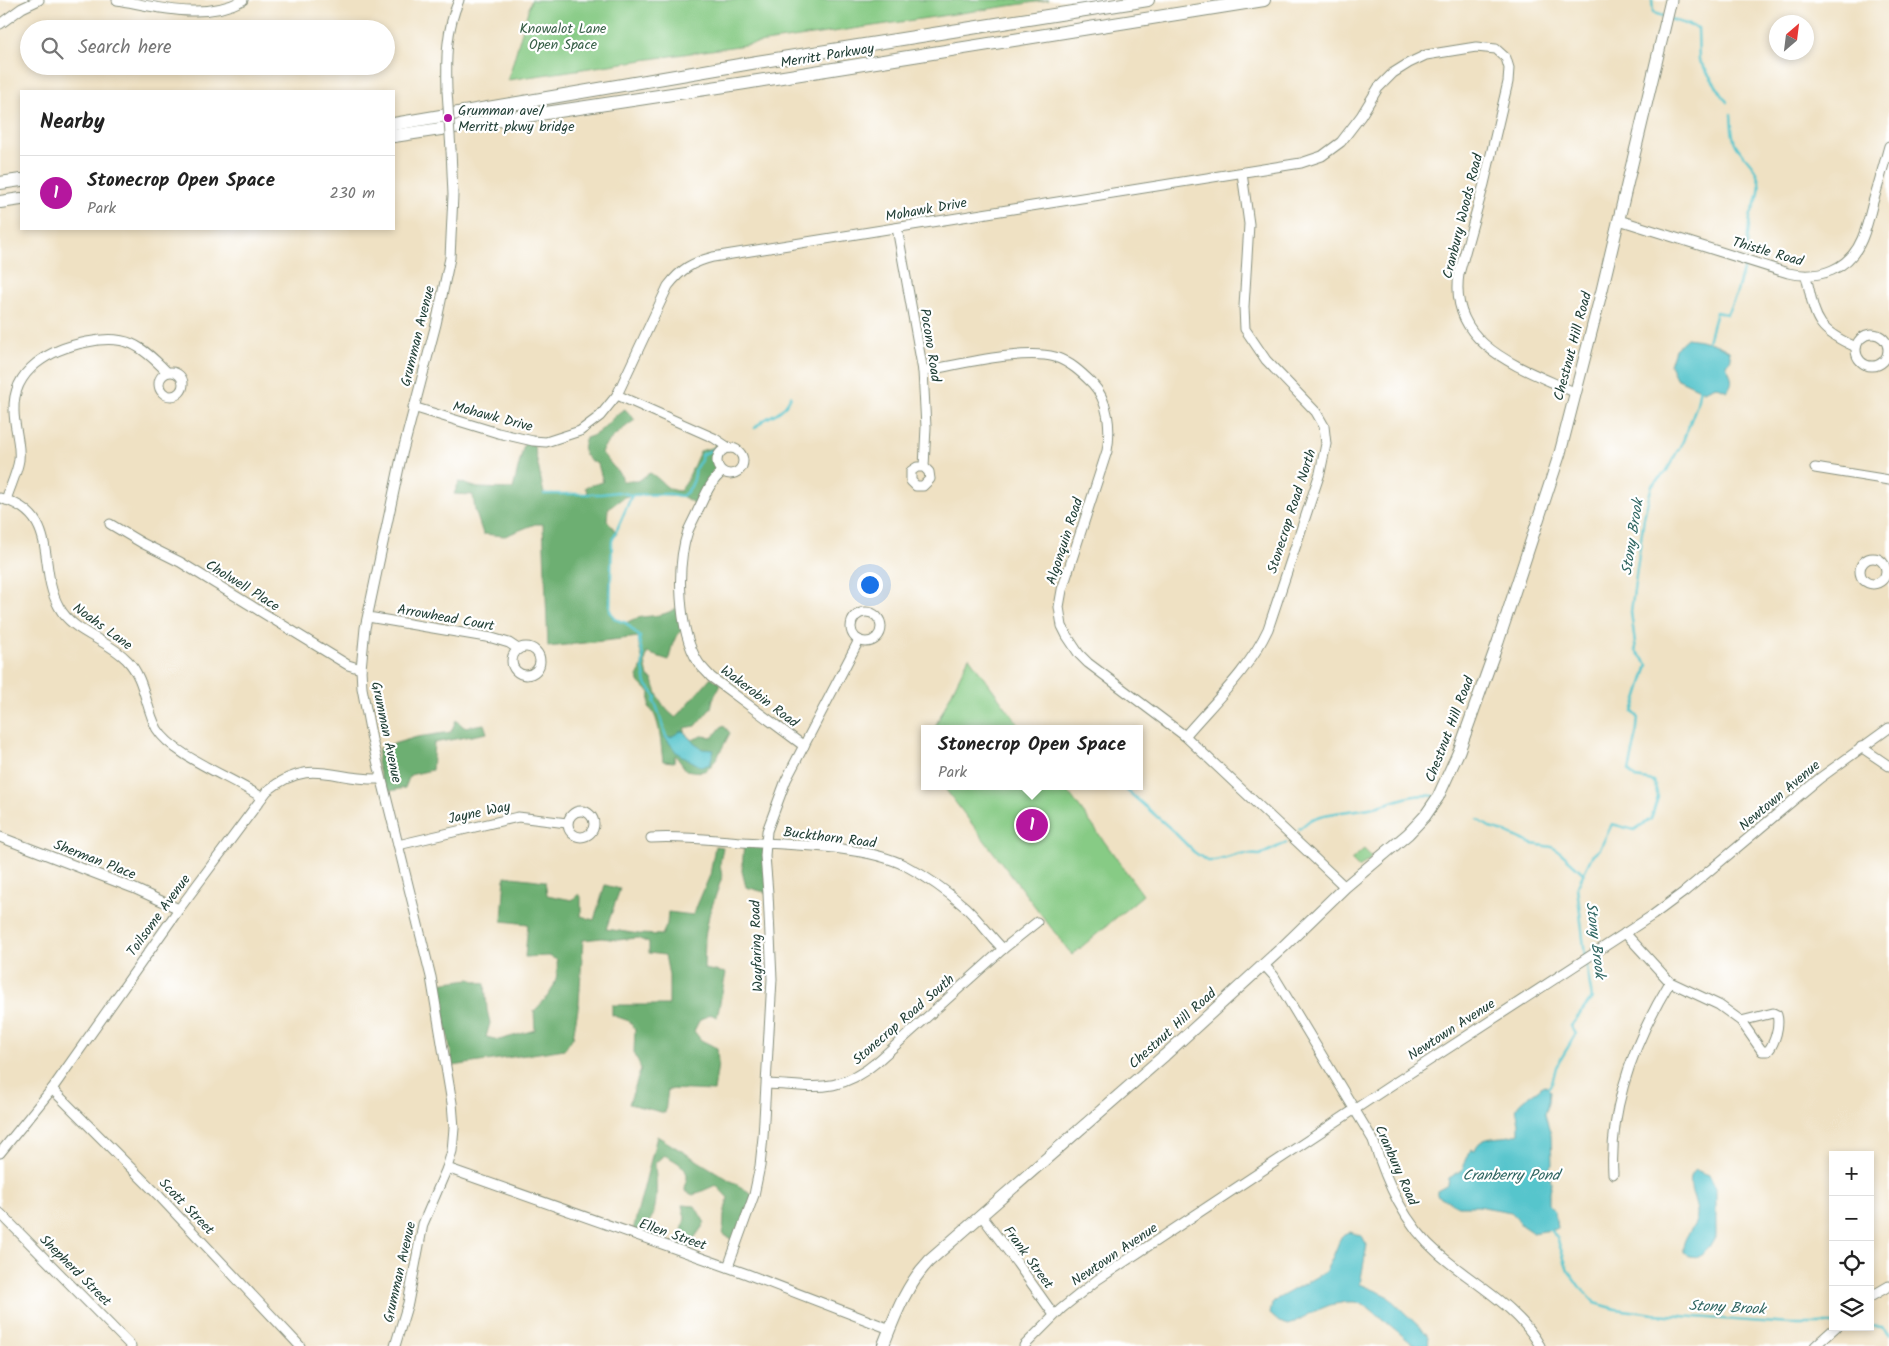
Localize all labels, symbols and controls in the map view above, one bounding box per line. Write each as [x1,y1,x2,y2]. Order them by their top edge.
north arrow [1769,15,1814,60]
park label: Knowalot Lane Open Space [520,18,607,56]
search box [20,20,395,75]
text: Search here [78,33,172,63]
icon: search [38,34,66,62]
street label: Merritt Parkway [779,38,876,74]
place label: Grumman ave/ Merritt pkwy bridge [458,100,575,138]
text: Nearby [40,106,105,139]
marker: Grumman ave/ Merritt pkwy bridge [442,112,454,124]
street label: Cranbury Woods Road [1437,150,1489,281]
text: Stonecrop Open Space [87,166,275,196]
text: 1 [54,181,58,206]
text: 230 m [329,181,375,206]
street label: Mohawk Drive [884,192,969,228]
text: Park [87,196,116,221]
street label: Thistle Road [1730,231,1807,273]
street label: Grumman Avenue [395,283,441,389]
street label: Chestnut Hill Road [1548,288,1598,403]
street label: Pocono Road [913,307,947,384]
street label: Mohawk Drive [450,396,536,438]
street label: Stonecrop Road North [1261,446,1322,576]
street label: Algonquin Road [1041,494,1090,588]
water label: Stony Brook [1615,495,1651,577]
street label: Cholwell Place [201,554,284,618]
your location [857,572,883,598]
street label: Noahs Lane [68,597,138,657]
street label: Arrowhead Court [396,599,497,637]
street label: Wakerobin Road [716,660,804,734]
street label: Chestnut Hill Road [1420,672,1481,786]
street label: Grumman Avenue [365,680,408,786]
popup [921,725,1143,790]
text: Stonecrop Open Space [938,730,1126,760]
street label: Newtown Avenue [1734,755,1826,837]
text: Park [938,760,967,785]
street label: Jayne Way [446,796,513,830]
pin: 1 [1016,806,1048,844]
street label: Buckthorn Road [782,821,879,855]
street label: Sherman Place [50,834,140,886]
street label: Toilsome Avenue [121,869,197,961]
street label: Wayfaring Road [744,899,770,992]
water label: Stony Brook [1578,901,1612,982]
street label: Stonecrop Road South [848,969,960,1071]
street label: Chestnut Hill Road [1124,982,1222,1074]
street label: Newtown Avenue [1403,993,1500,1066]
street label: Cranbury Road [1369,1122,1424,1210]
map controls [1829,1151,1874,1331]
button: + [1829,1151,1874,1196]
water label: Cranberry Pond [1462,1164,1563,1188]
street label: Scott Street [153,1173,220,1241]
button: − [1829,1196,1874,1241]
street label: Ellen Street [636,1213,710,1257]
street label: Newtown Avenue [1067,1217,1163,1292]
street label: Grumman Avenue [378,1219,422,1325]
street label: Frank Street [998,1221,1059,1294]
street label: Shepherd Street [34,1230,117,1312]
button: locate [1829,1241,1874,1286]
button: layers [1829,1286,1874,1331]
water label: Stony Brook [1688,1294,1768,1322]

